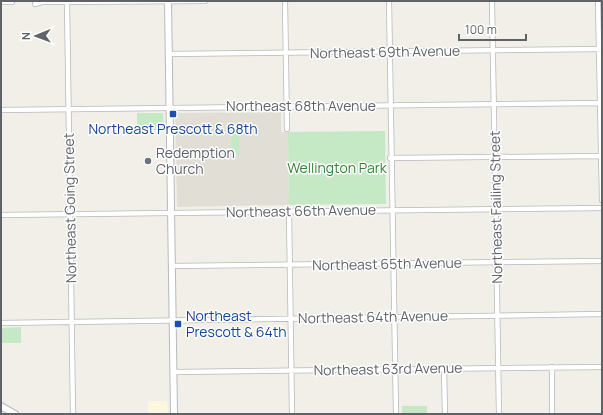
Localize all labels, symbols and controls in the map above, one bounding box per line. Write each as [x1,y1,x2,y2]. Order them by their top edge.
north arrow [16,16,56,56]
scale bar [459,16,526,42]
text: 100 m [465,21,497,38]
text: N [18,32,33,40]
street label: Northeast 69th Avenue [310,41,460,62]
street label: Northeast 68th Avenue [226,96,376,115]
marker: Northeast Prescott & 68th [168,109,178,119]
place label: Northeast Prescott & 68th [89,119,257,138]
street label: Northeast Failing Street [485,130,506,284]
street label: Northeast Going Street [59,132,80,283]
place label: Redemption Church [156,143,235,178]
marker: Redemption Church [143,156,153,166]
park label: Wellington Park [287,158,388,177]
street label: Northeast 66th Avenue [226,200,376,221]
street label: Northeast 65th Avenue [312,253,462,274]
place label: Northeast Prescott & 64th [186,306,287,341]
street label: Northeast 64th Avenue [298,306,448,327]
marker: Northeast Prescott & 64th [173,319,183,329]
street label: Northeast 63rd Avenue [313,358,463,379]

